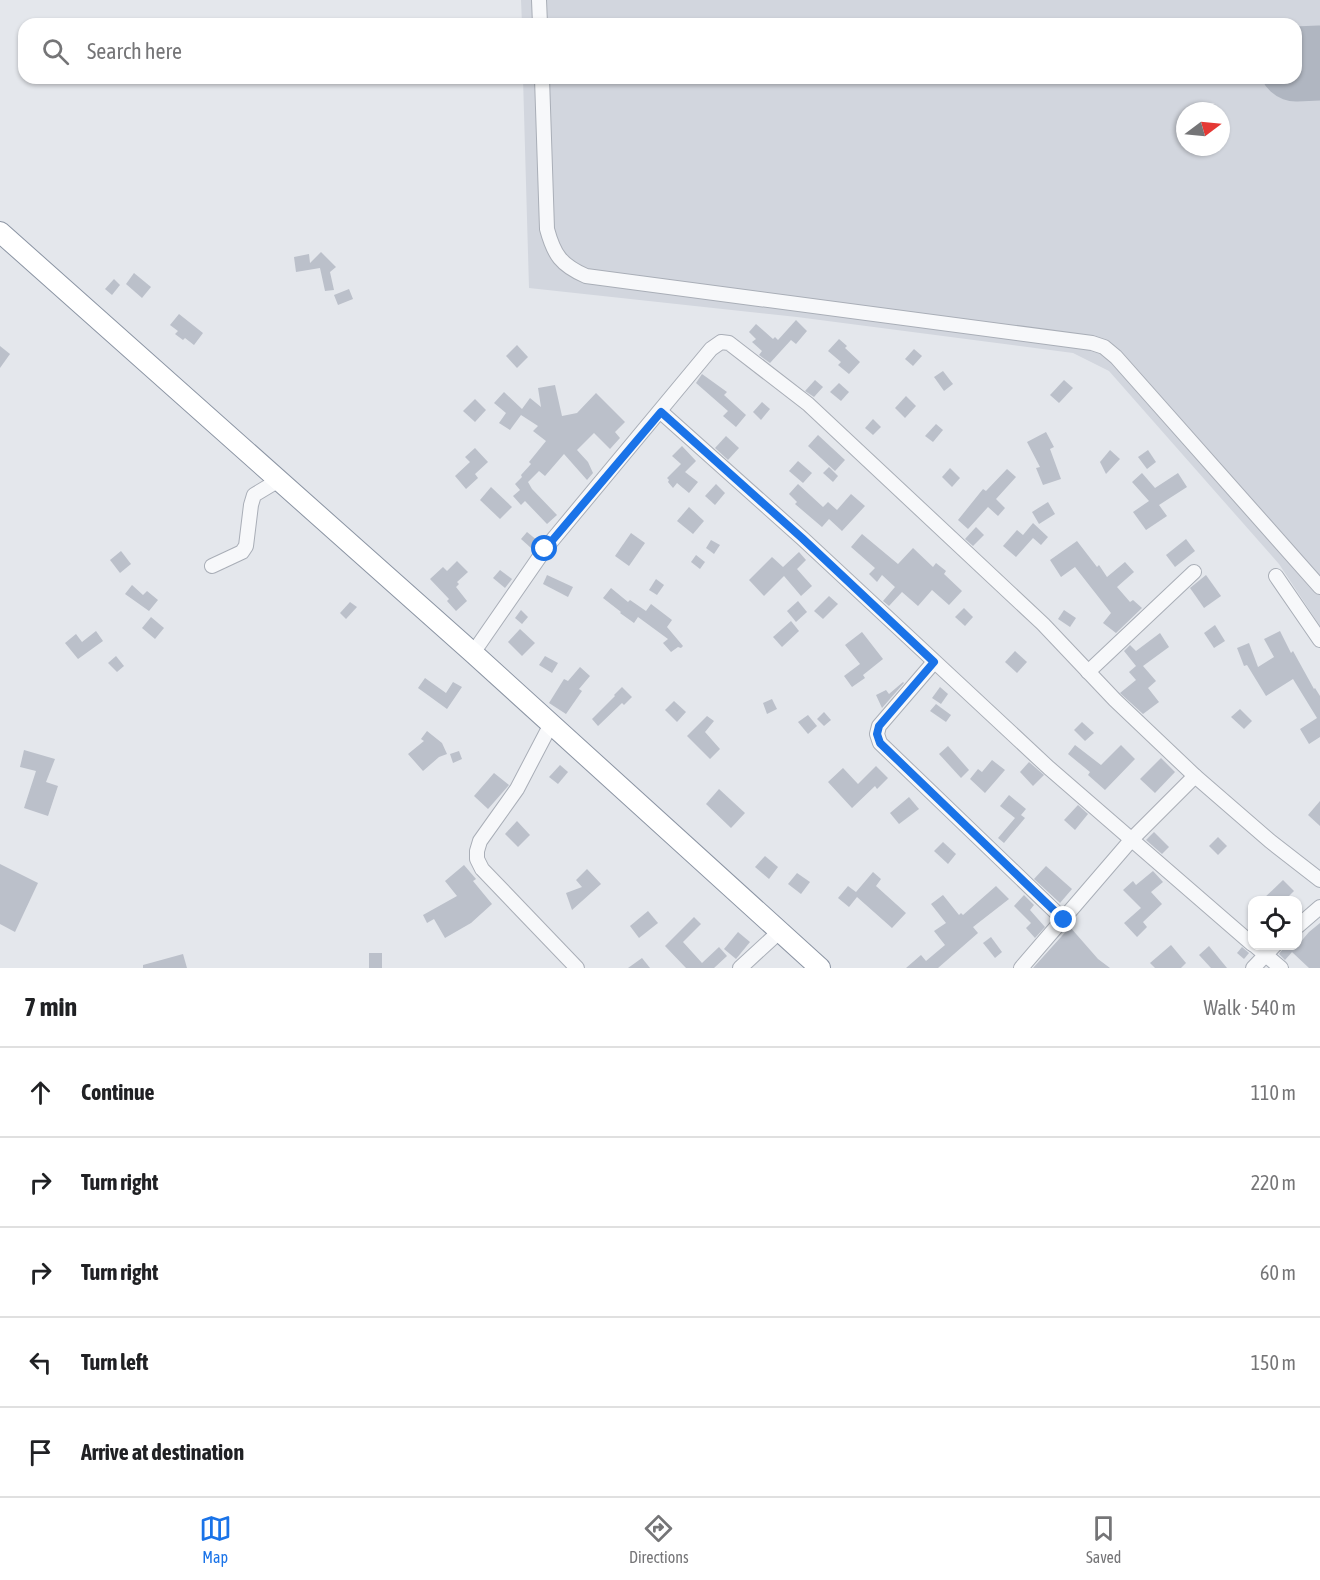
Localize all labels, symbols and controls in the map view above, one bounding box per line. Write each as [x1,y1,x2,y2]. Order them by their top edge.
search box [18,18,1302,84]
icon: search [39,35,72,68]
text: Search here [87,38,182,64]
north arrow [1176,102,1230,156]
route start [531,535,557,561]
map controls [1248,896,1302,950]
button: locate [1248,896,1302,950]
route end [1050,906,1076,932]
text: 7 min [24,992,77,1022]
text: Walk · 540 m [1204,996,1296,1019]
icon: ahead [24,1076,57,1109]
text: Continue [81,1079,155,1105]
text: 110 m [1251,1081,1296,1104]
icon: right [24,1166,57,1199]
text: Turn right [81,1169,158,1195]
text: 220 m [1251,1171,1296,1194]
icon: right [24,1256,57,1289]
text: Turn right [81,1259,158,1285]
text: 60 m [1260,1261,1296,1284]
icon: left [24,1346,57,1379]
text: Turn left [81,1349,148,1375]
text: 150 m [1251,1351,1296,1374]
icon: arrive [24,1436,57,1469]
text: Arrive at destination [81,1439,244,1465]
tab: Map [199,1512,232,1566]
tab: Directions [629,1512,689,1566]
tab: Saved [1086,1512,1121,1566]

